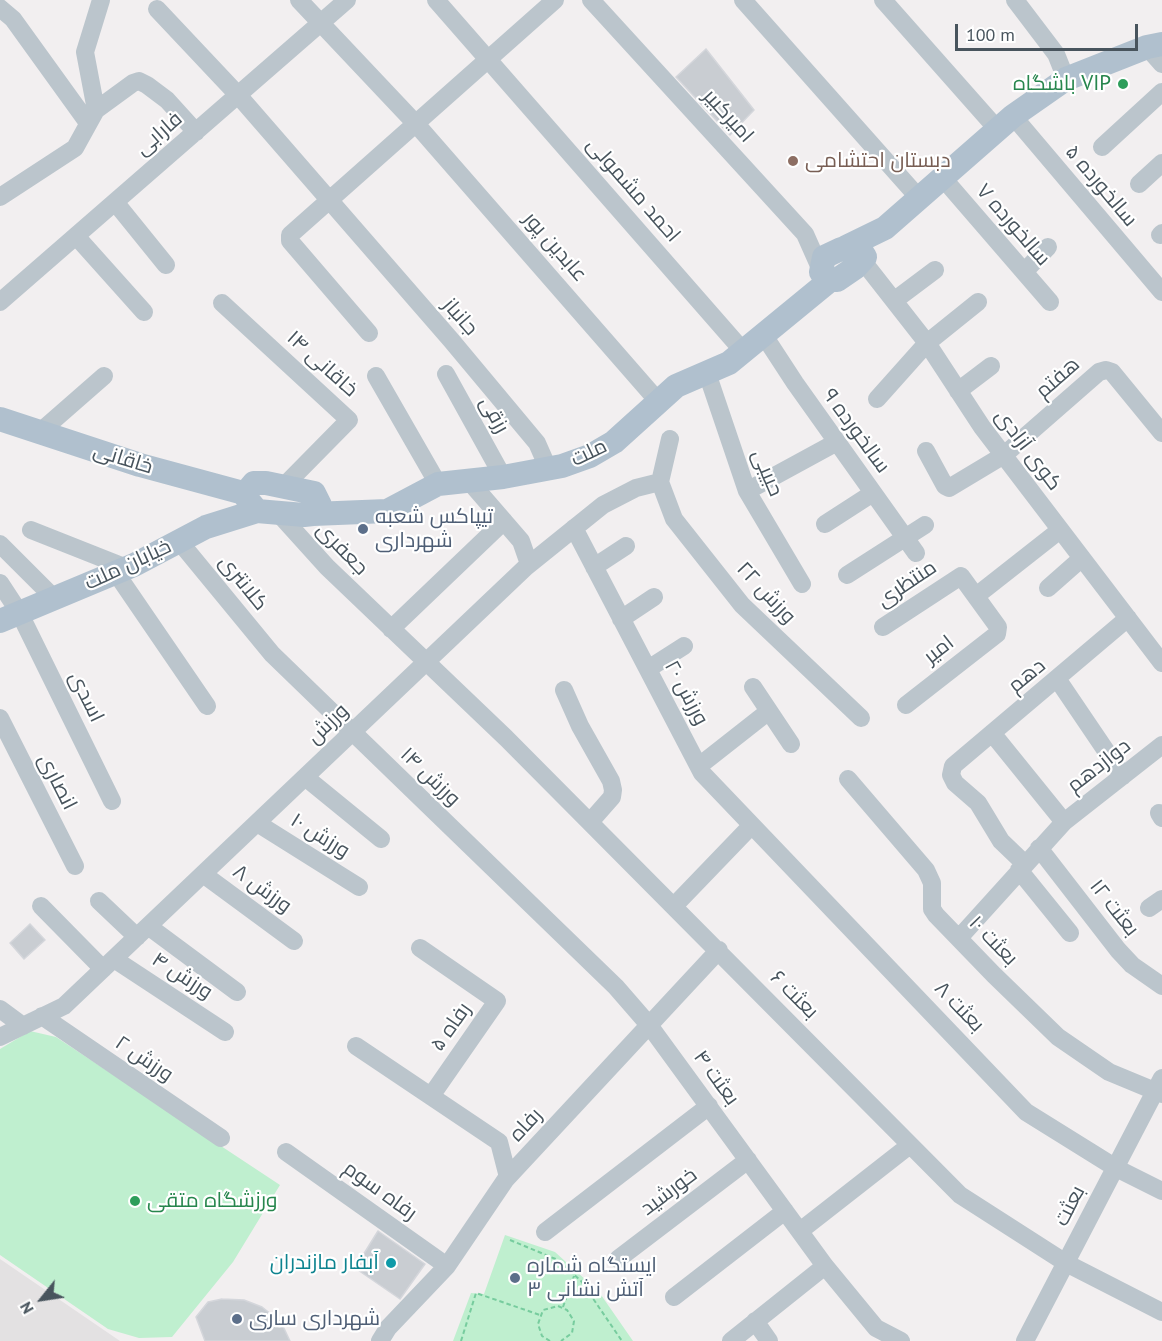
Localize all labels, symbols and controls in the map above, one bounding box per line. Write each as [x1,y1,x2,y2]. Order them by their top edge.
scale bar [958,12,1141,50]
text: 100 m [966,23,1015,46]
place label: باشگاه VIP [1013,71,1111,97]
marker: باشگاه VIP [1116,77,1130,91]
street label: امیرکبیر [697,84,759,148]
street label: فارابی [130,107,188,161]
street label: احمد مشمولی [581,132,685,248]
street label: سالخورده ۵ [1059,140,1143,232]
place label: دبستان احتشامی [805,148,951,174]
marker: دبستان احتشامی [786,154,800,168]
street label: سالخورده ۷ [970,179,1056,271]
street label: عابدین پور [518,207,592,287]
street label: جانباز [437,293,483,341]
street label: خاقانی ۱۴ [281,326,363,402]
street label: هفتم [1031,352,1085,404]
street label: سالخورده ۹ [817,384,895,478]
street label: رزقی [474,392,514,438]
street label: کوی آزادی [989,404,1067,496]
street label: ملت [567,434,611,472]
street label: خاقانی [90,438,156,480]
street label: حبیبی [746,446,788,500]
place label: تیپاکس شعبه شهرداری [375,504,493,554]
street label: جعفری [311,517,373,581]
marker: تیپاکس شعبه شهرداری [356,522,370,536]
street label: خیابان ملت [81,534,175,596]
street label: کلانتری [213,550,273,616]
street label: منتظری [872,555,942,613]
street label: ورزش ۲۲ [731,557,801,629]
street label: امیر [919,630,959,670]
street label: دهم [1003,653,1051,699]
street label: ورزش ۲۰ [658,656,714,730]
street label: اسدی [63,668,109,726]
street label: ورزش [302,698,354,750]
street label: دوازدهم [1062,733,1136,799]
street label: ورزش ۱۴ [395,742,465,812]
street label: انصاری [32,750,82,814]
street label: ورزش ۱۰ [286,808,354,864]
street label: ورزش ۸ [228,859,296,919]
street label: بعثت ۱۲ [1084,874,1144,942]
street label: بعثت ۱۰ [963,911,1023,971]
street label: ورزش ۴ [147,947,217,1005]
street label: بعثت ۶ [765,966,823,1024]
street label: بعثت ٨ [929,976,989,1038]
street label: رفاه ۵ [425,998,477,1056]
street label: ورزش ۲ [110,1030,178,1088]
street label: بعثت ۴ [688,1046,744,1110]
street label: رفاه [504,1103,548,1147]
street label: رفاه سوم [338,1156,422,1226]
street label: خورشید [636,1163,702,1221]
street label: بعثت [1049,1181,1091,1231]
place label: ورزشگاه متقی [147,1188,277,1214]
marker: ورزشگاه متقی [128,1194,142,1208]
place label: آبفار مازندران [270,1250,379,1276]
place label: ایستگاه شماره ۳ آتش نشانی [527,1253,657,1303]
marker: آبفار مازندران [384,1256,398,1270]
north arrow [12,1269,72,1329]
marker: ایستگاه شماره ۳ آتش نشانی [508,1271,522,1285]
text: N [15,1298,38,1318]
place label: شهرداری ساری [249,1306,380,1332]
marker: شهرداری ساری [230,1312,244,1326]

